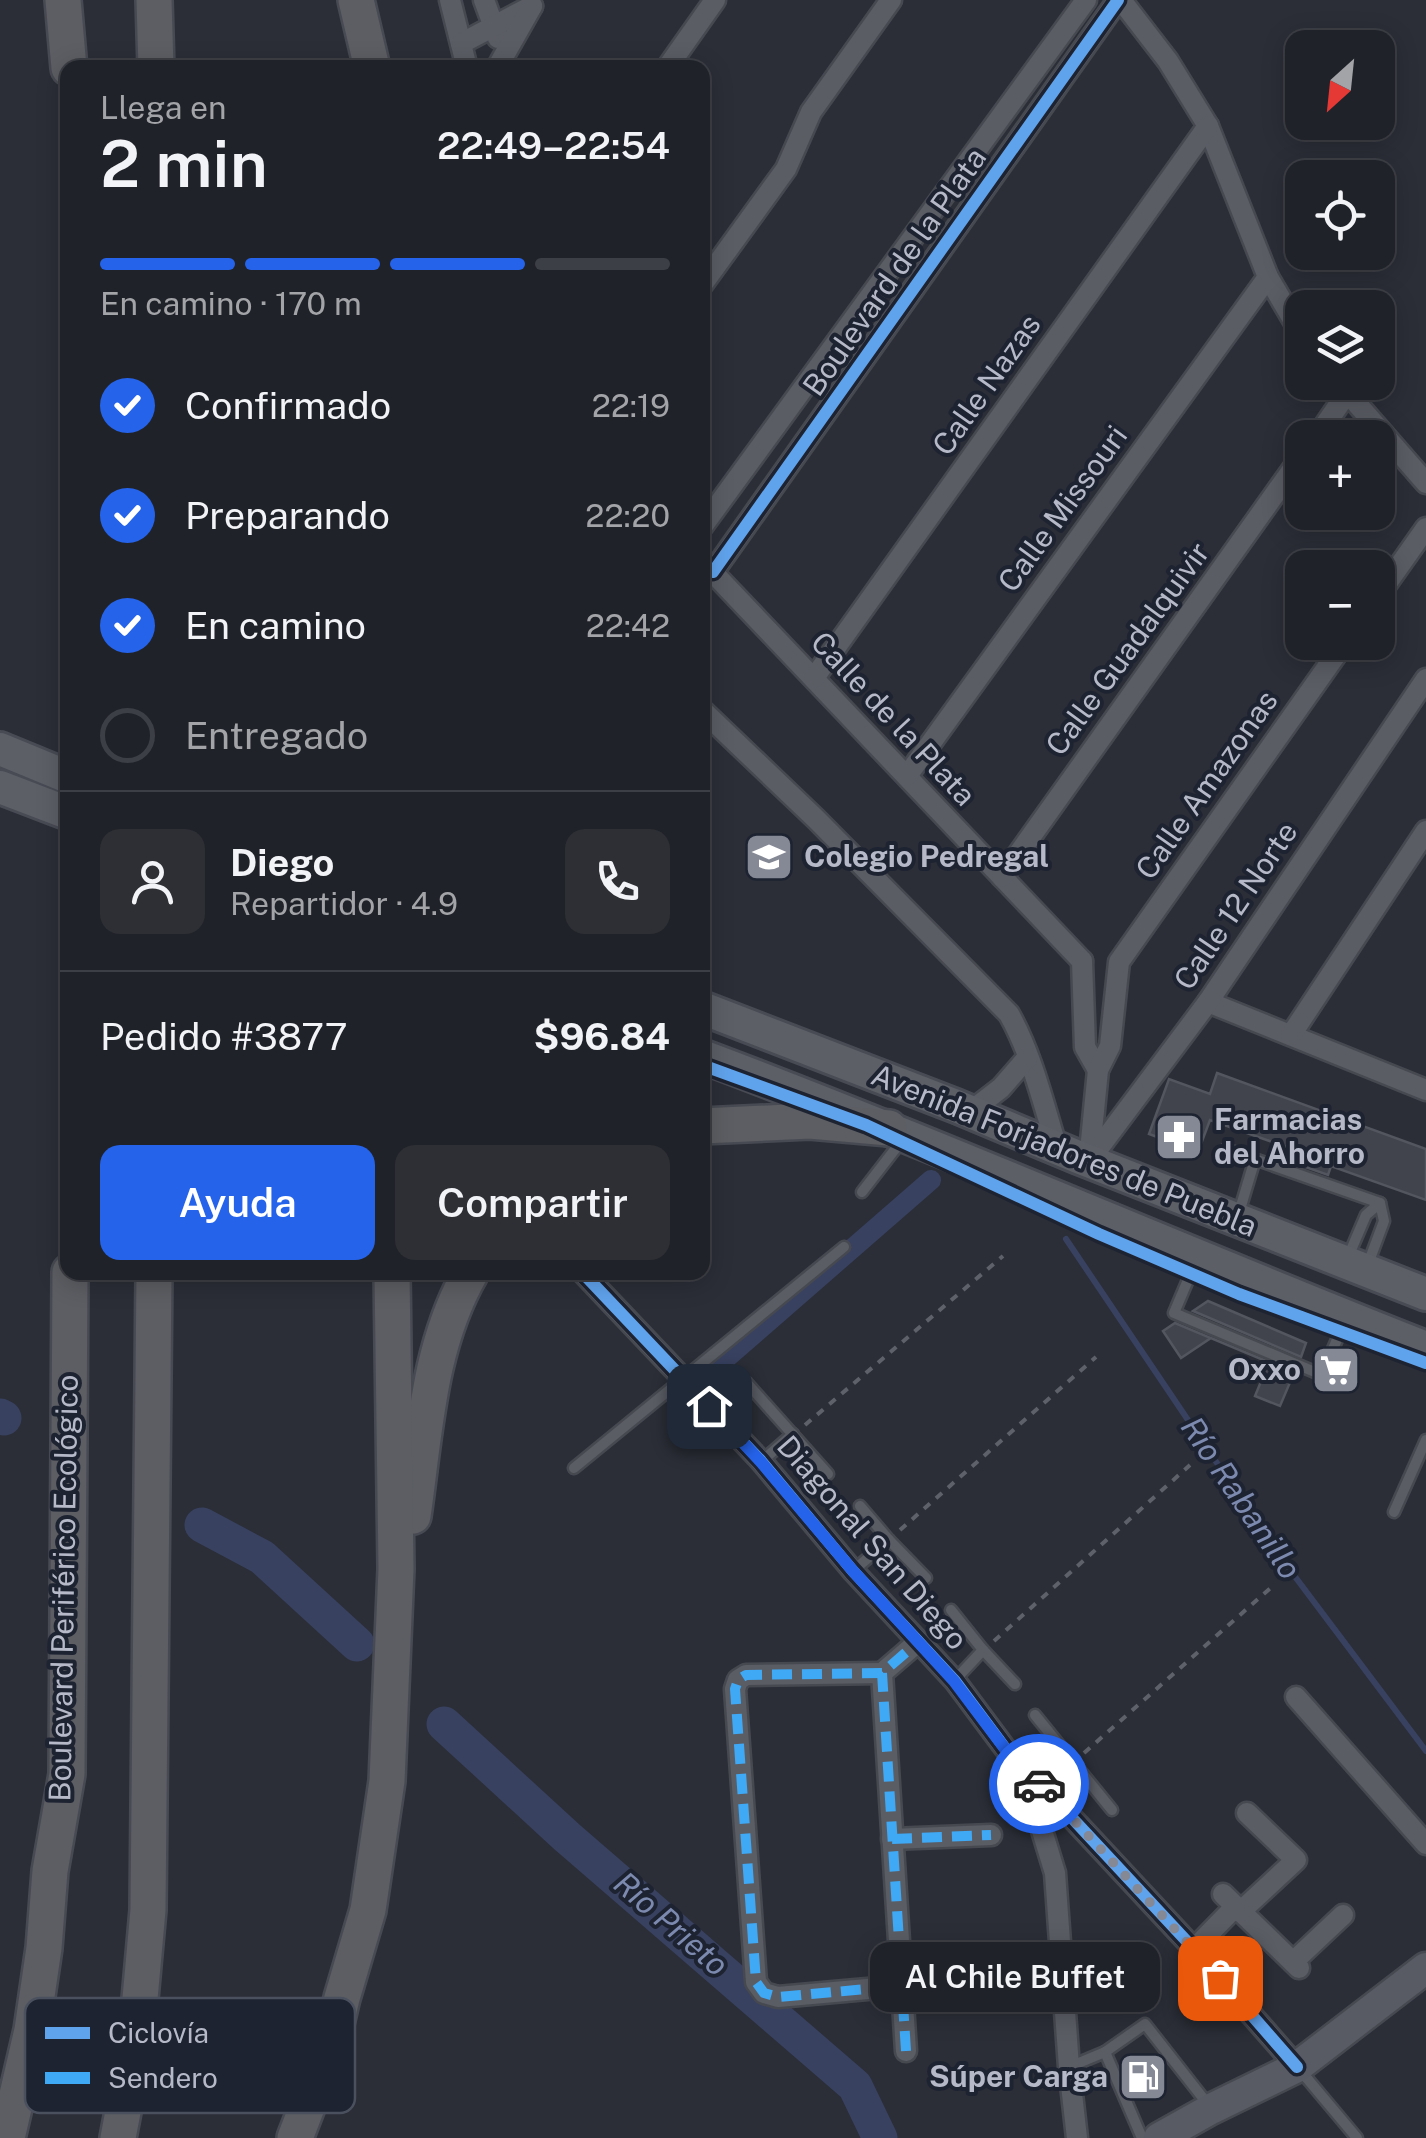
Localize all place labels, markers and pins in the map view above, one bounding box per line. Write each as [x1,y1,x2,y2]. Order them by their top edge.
school or university icon: Colegio Pedregal [743,831,795,883]
place label: Colegio Pedregal [804,838,1049,874]
place label: Farmacias del Ahorro [1214,1101,1365,1171]
pharmacy icon: Farmacias del Ahorro [1153,1111,1205,1163]
supermarket icon: Oxxo [1310,1344,1362,1396]
place label: Oxxo [1228,1351,1301,1387]
pin [667,1364,752,1449]
pin [1178,1936,1263,2021]
callout: Al Chile Buffet [870,1943,1160,2013]
fuel station icon: Súper Carga [1117,2051,1169,2103]
place label: Súper Carga [929,2058,1108,2094]

